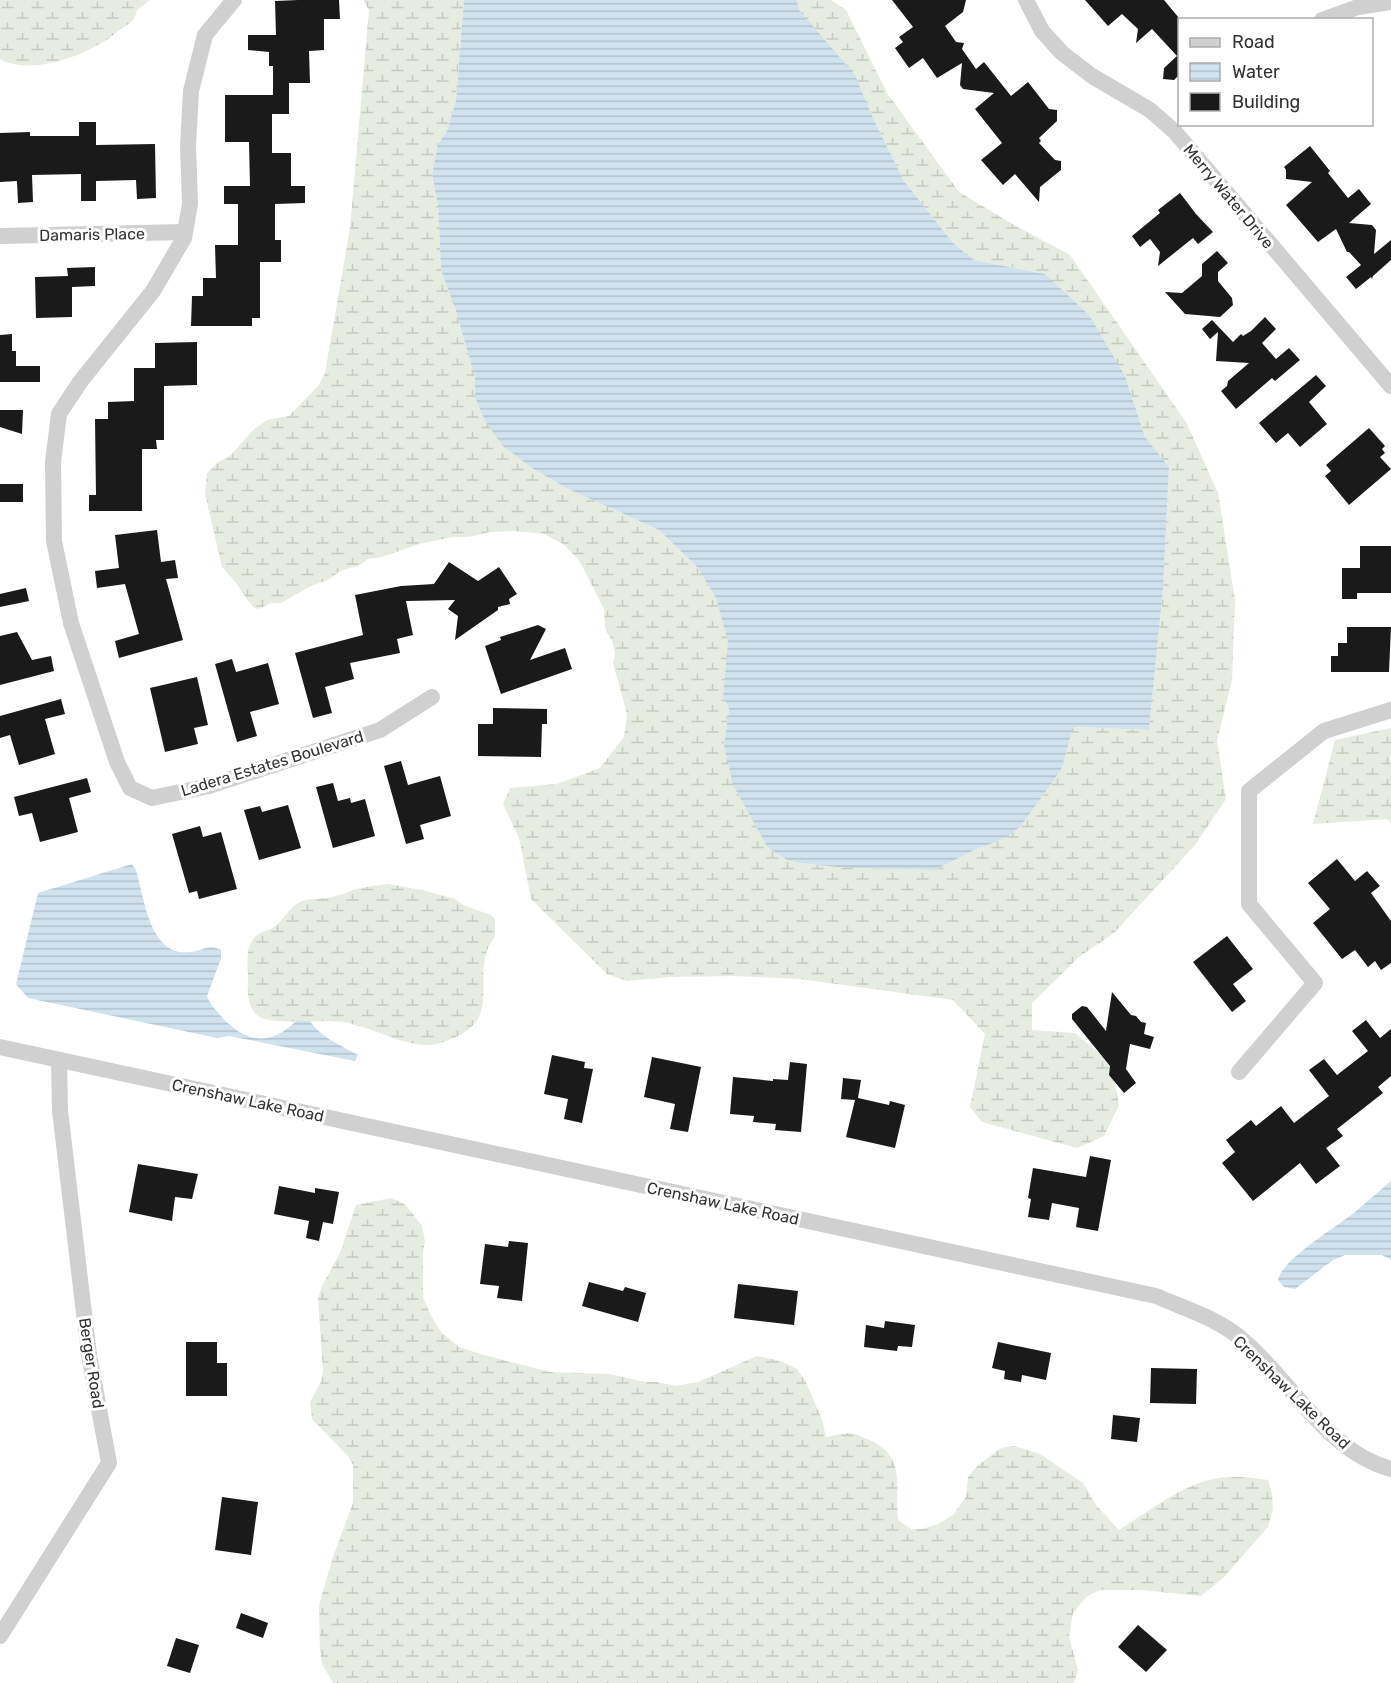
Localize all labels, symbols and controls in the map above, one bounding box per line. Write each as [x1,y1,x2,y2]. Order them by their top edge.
legend [1178,18,1373,126]
text: Road [1232,31,1275,53]
text: Water [1232,61,1280,83]
text: Building [1232,91,1300,113]
street label: Merry Water Drive [1179,140,1278,252]
street label: Damaris Place [39,224,145,245]
street label: Ladera Estates Boulevard [178,727,366,800]
street label: Crenshaw Lake Road [170,1075,326,1126]
street label: Crenshaw Lake Road [645,1178,801,1229]
street label: Berger Road [75,1316,108,1410]
street label: Crenshaw Lake Road [1229,1332,1354,1453]

